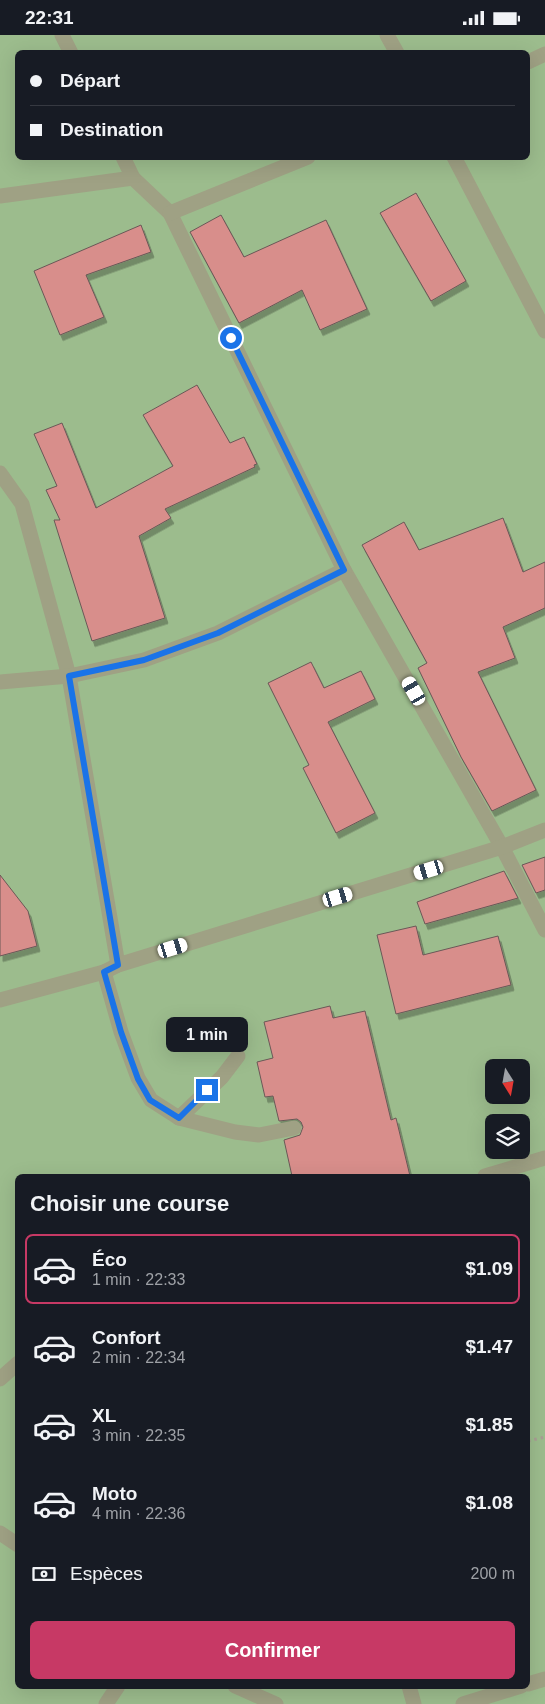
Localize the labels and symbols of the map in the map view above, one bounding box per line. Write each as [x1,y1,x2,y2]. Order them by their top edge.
route start [220,327,242,349]
car [400,674,427,708]
car [412,858,445,882]
car [321,885,354,909]
car [156,936,189,960]
callout: 1 min [166,1017,248,1053]
north arrow [485,1059,530,1104]
route end [196,1079,218,1101]

